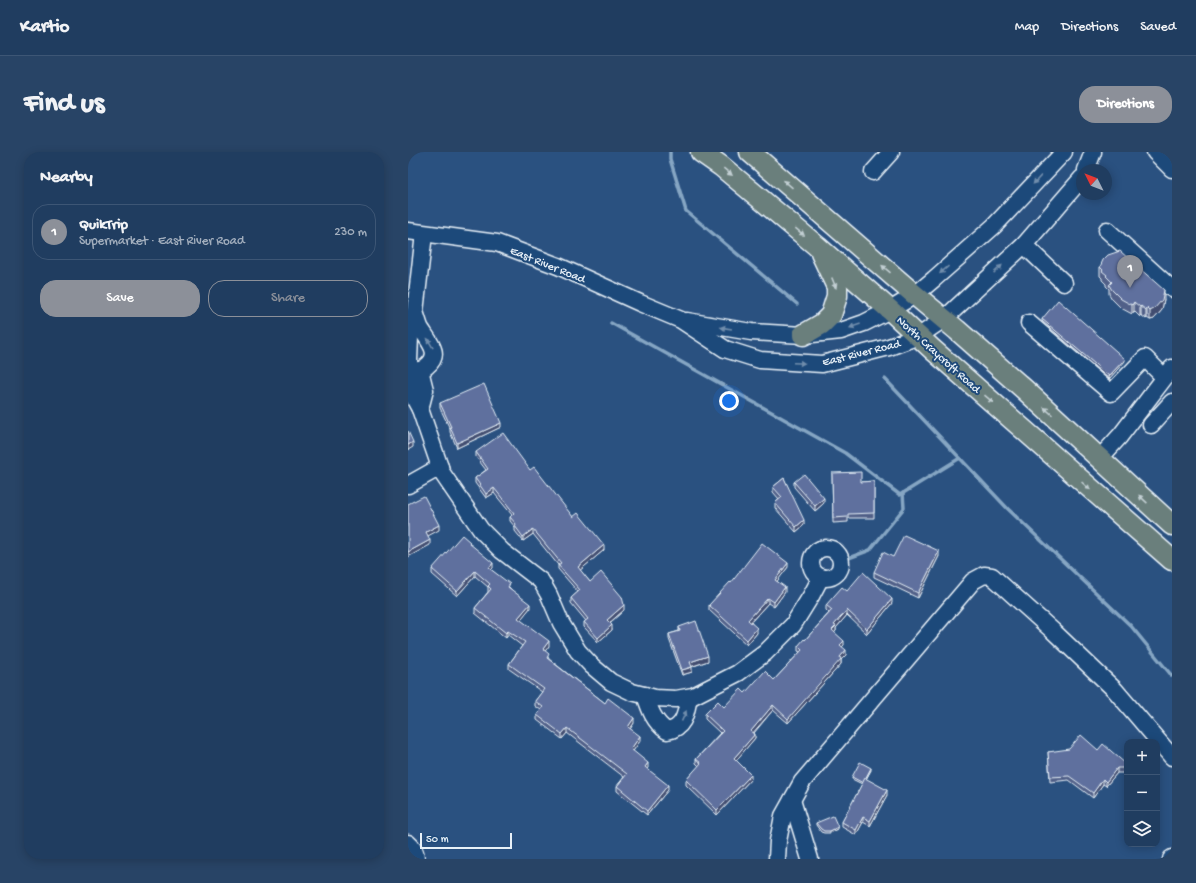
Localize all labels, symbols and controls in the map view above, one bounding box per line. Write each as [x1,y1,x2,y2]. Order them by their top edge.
text: Kartio [20,16,69,39]
text: Map [1015,19,1039,36]
text: Directions [1061,19,1118,36]
text: Saved [1140,19,1176,36]
button: Directions [1079,86,1172,123]
text: Find us [24,88,104,121]
north arrow [1076,164,1112,200]
text: Nearby [40,168,93,188]
one-way arrow [723,168,734,177]
one-way arrow [1032,175,1042,185]
one-way arrow [782,180,793,189]
text: QuikTrip [79,216,128,234]
text: 1 [51,225,57,240]
text: 230 m [334,225,367,240]
one-way arrow [794,227,805,236]
text: Supermarket · East River Road [79,234,245,249]
street label: East River Road [508,244,588,288]
pin: 1 [1117,255,1143,288]
one-way arrow [881,265,891,274]
one-way arrow [993,265,1002,274]
one-way arrow [938,266,949,275]
one-way arrow [831,277,837,288]
button: Save [40,280,200,317]
button: Share [208,280,368,317]
street label: North Craycroft Road [893,314,983,397]
one-way arrow [848,323,860,329]
one-way arrow [720,324,732,330]
one-way arrow [426,337,433,349]
street label: East River Road [821,337,903,370]
one-way arrow [793,359,805,366]
your location [719,391,739,411]
one-way arrow [984,395,995,404]
one-way arrow [1043,406,1053,415]
one-way arrow [1082,481,1091,490]
one-way arrow [1139,495,1148,504]
one-way arrow [681,710,687,722]
map controls [1124,739,1160,847]
button: + [1124,739,1160,775]
button: − [1124,775,1160,811]
button: layers [1124,811,1160,847]
scale bar [420,831,512,850]
text: 50 m [426,834,448,846]

